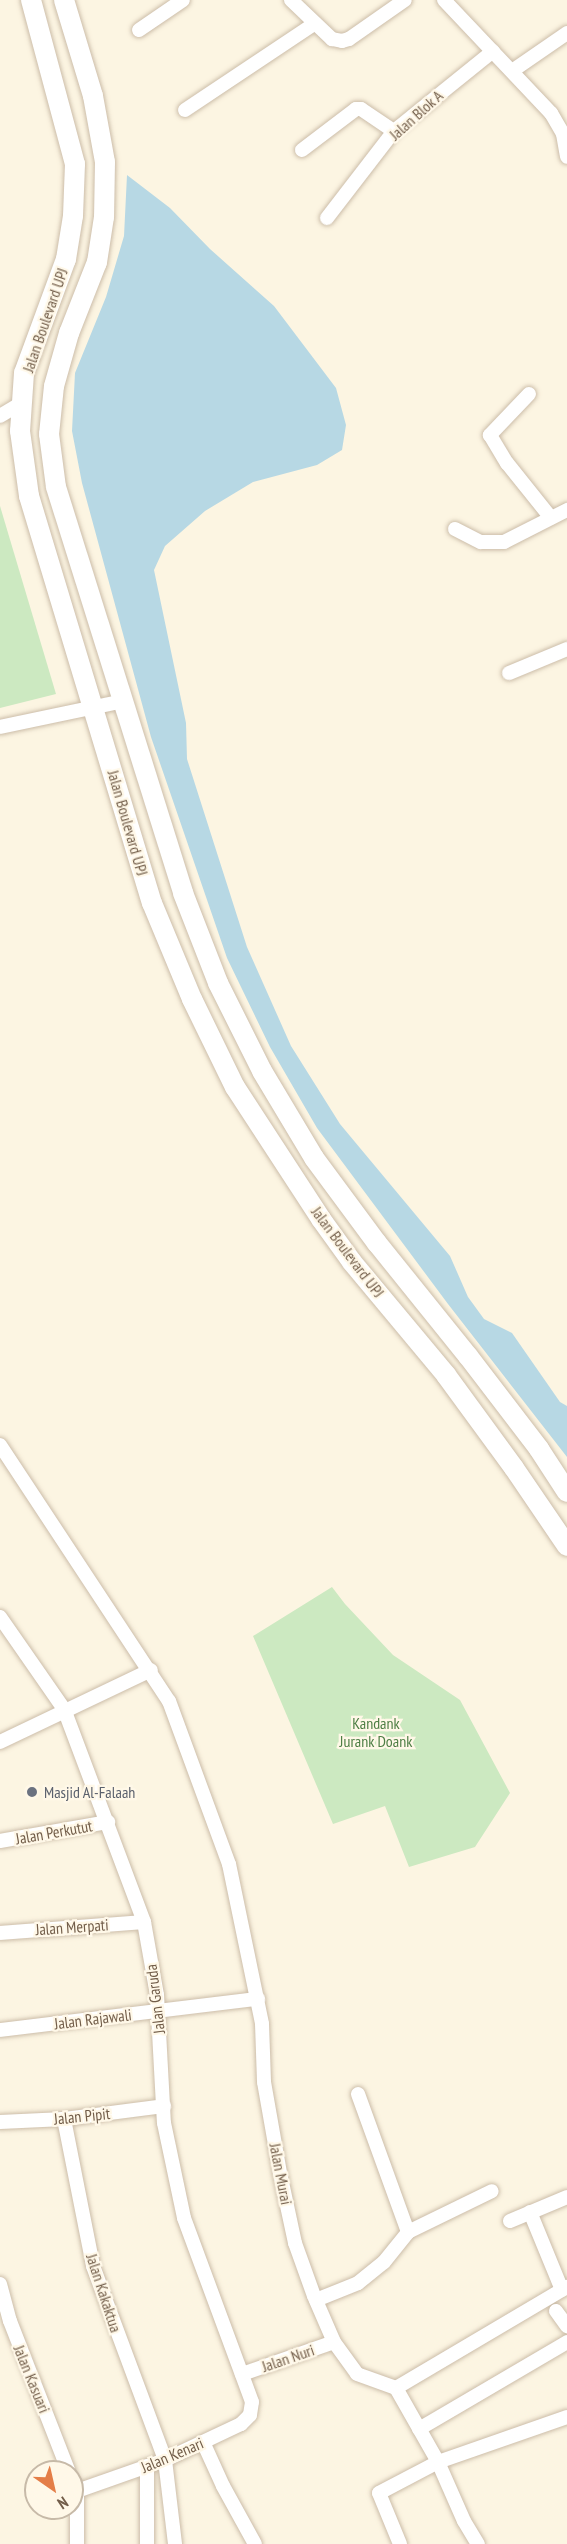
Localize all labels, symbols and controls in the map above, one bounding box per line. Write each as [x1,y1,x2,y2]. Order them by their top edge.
street label: Jalan Blok A [385,86,447,144]
street label: Jalan Boulevard UPJ [18,265,72,375]
street label: Jalan Boulevard UPJ [104,768,152,878]
street label: Jalan Boulevard UPJ [308,1203,388,1301]
park label: Kandank Jurank Doank [339,1713,413,1751]
place label: Masjid Al-Falaah [44,1782,136,1802]
marker: Masjid Al-Falaah [25,1785,39,1799]
street label: Jalan Perkutut [14,1816,94,1848]
street label: Jalan Merpati [35,1915,109,1939]
street label: Jalan Garuda [141,1963,169,2035]
street label: Jalan Rajawali [53,2005,133,2033]
street label: Jalan Pipit [53,2104,111,2128]
street label: Jalan Murai [266,2142,296,2206]
street label: Jalan Kakaktua [82,2251,126,2335]
street label: Jalan Nuri [259,2340,317,2376]
street label: Jalan Kasuari [10,2342,54,2416]
street label: Jalan Kenari [138,2433,206,2477]
north arrow [24,2460,84,2520]
text: N [54,2493,72,2514]

